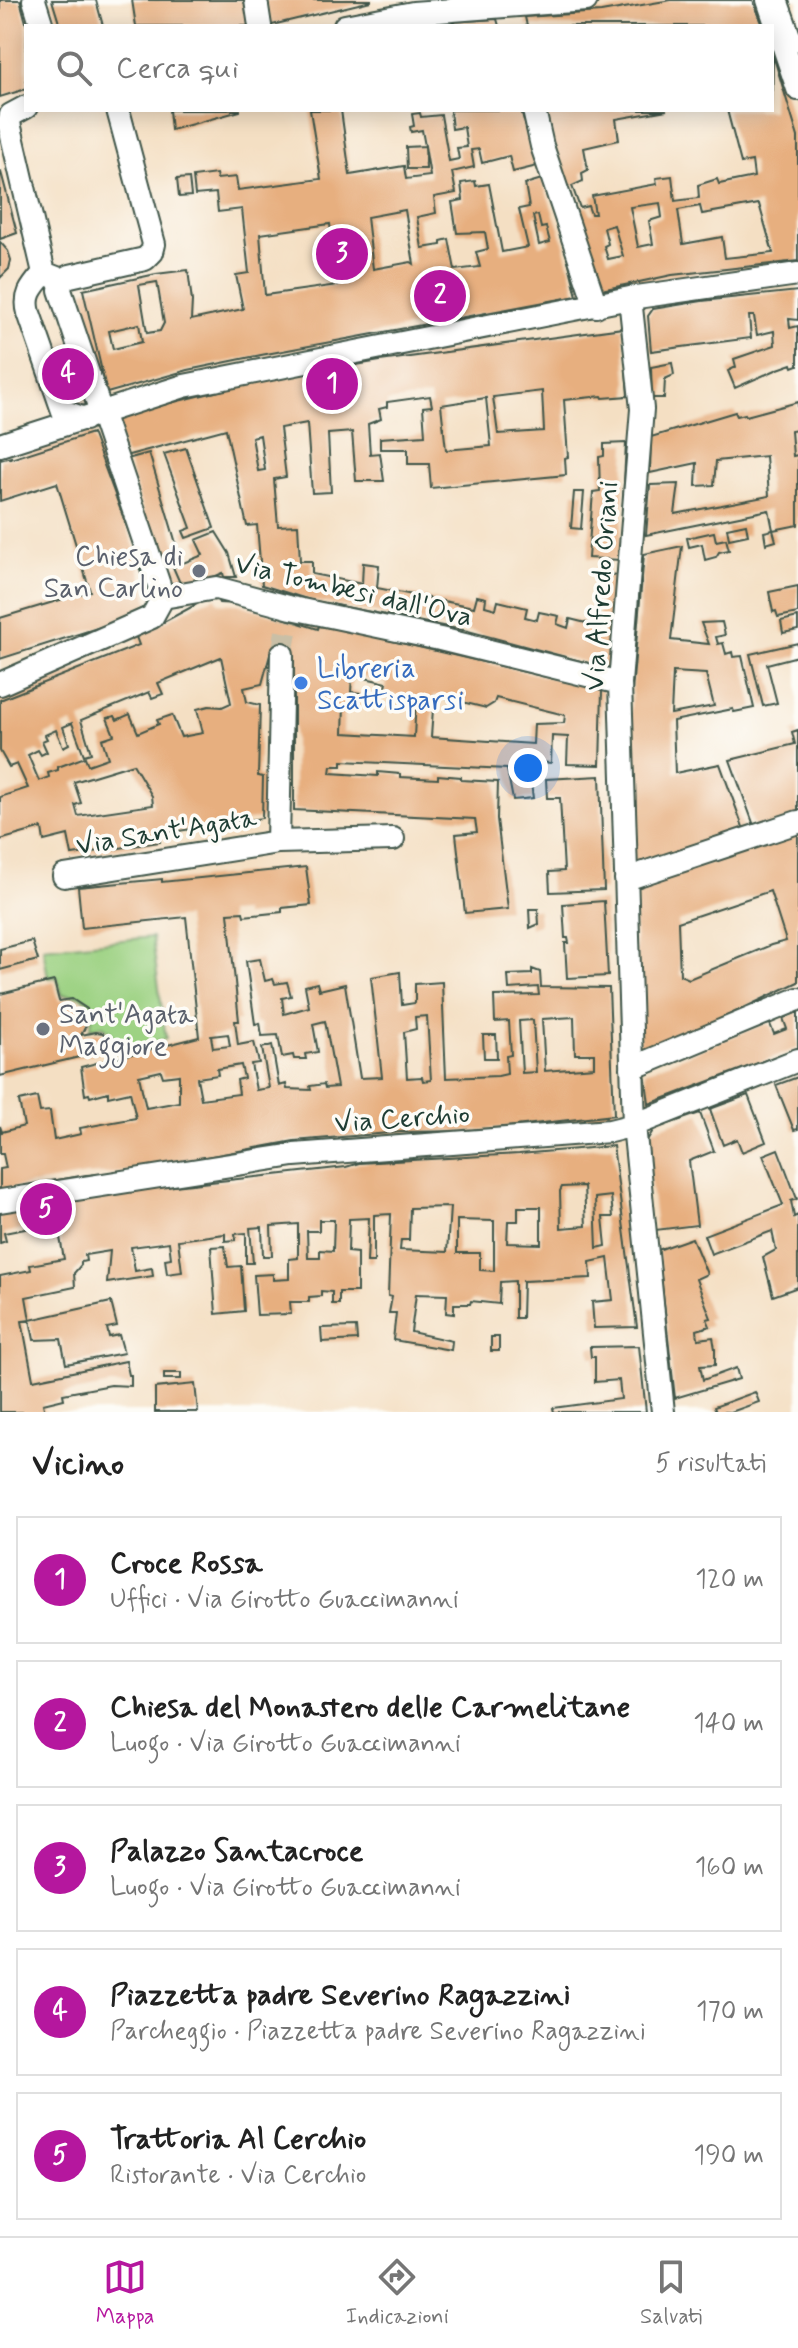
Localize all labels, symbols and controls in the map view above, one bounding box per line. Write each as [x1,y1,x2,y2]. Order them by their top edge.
search box [24,24,774,112]
icon: search [52,46,96,90]
text: Cerca qui [116,49,239,88]
pin: 3 [316,224,368,284]
pin: 2 [414,266,466,326]
pin: 4 [42,344,94,404]
pin: 1 [306,354,358,414]
street label: Via Alfredo Oriani [577,480,628,692]
place label: Chiesa di San Carlino [44,539,183,608]
street label: Via Tombesi dall'Ova [231,546,476,637]
marker: Chiesa di San Carlino [190,562,208,580]
place label: Libreria Scattisparsi [317,651,464,720]
marker: Libreria Scattisparsi [292,674,310,692]
your location [508,748,548,788]
street label: Via Sant'Agata [73,800,260,865]
place label: Sant'Agata Maggiore [59,997,194,1069]
marker: Sant'Agata Maggiore [34,1020,52,1038]
street label: Via Cerchio [333,1096,471,1143]
pin: 5 [20,1179,72,1239]
text: Vicino [32,1442,124,1487]
text: 5 risultati [655,1447,766,1481]
text: Croce Rossa [110,1544,262,1583]
text: 1 [54,1563,66,1597]
text: 120 m [695,1563,764,1597]
text: Uffici · Via Girotto Guaccimanni [110,1583,459,1617]
text: Chiesa del Monastero delle Carmelitane [110,1688,630,1727]
text: 2 [54,1707,66,1741]
text: 140 m [693,1707,764,1741]
text: Luogo · Via Girotto Guaccimanni [110,1727,461,1761]
text: Palazzo Santacroce [110,1832,364,1871]
text: 3 [54,1851,66,1885]
text: 160 m [695,1851,764,1885]
text: Luogo · Via Girotto Guaccimanni [110,1871,461,1905]
text: Piazzetta padre Severino Ragazzini [110,1976,571,2015]
text: 4 [52,1995,68,2029]
text: 170 m [696,1995,764,2029]
text: Parcheggio · Piazzetta padre Severino Ragazzini [110,2015,646,2049]
text: Trattoria Al Cerchio [110,2120,366,2159]
text: 5 [52,2139,68,2173]
text: 190 m [694,2139,764,2173]
text: Ristorante · Via Cerchio [110,2159,366,2193]
tab: Mappa [96,2255,154,2331]
tab: Indicazioni [346,2255,449,2331]
tab: Salvati [640,2255,702,2331]

